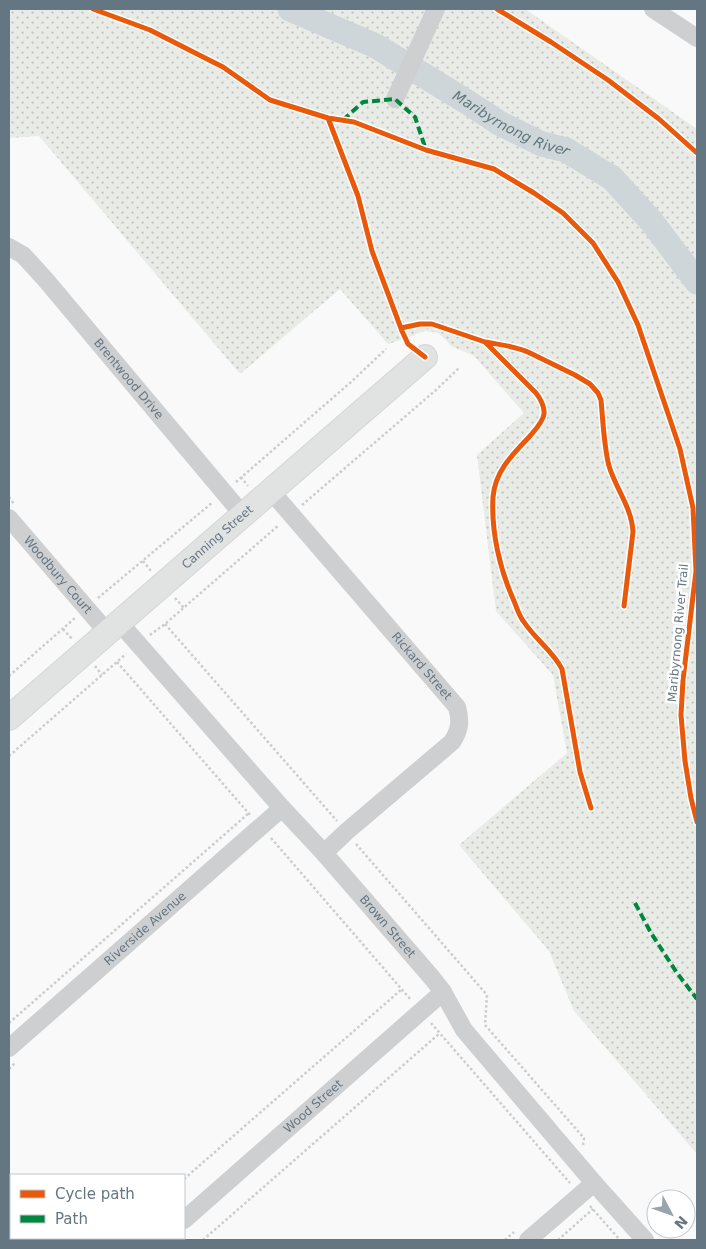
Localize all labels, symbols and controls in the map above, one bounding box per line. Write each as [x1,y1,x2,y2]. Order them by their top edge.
water label: Maribyrnong River [450,87,574,159]
street label: Brentwood Drive [91,336,166,422]
street label: Canning Street [179,502,256,572]
street label: Woodbury Court [21,533,95,617]
street label: Maribyrnong River Trail [665,563,691,703]
street label: Rickard Street [389,629,455,703]
street label: Riverside Avenue [101,889,189,968]
street label: Brown Street [357,892,419,961]
street label: Wood Street [281,1077,346,1136]
legend [10,1174,185,1239]
text: Cycle path [55,1185,135,1203]
north arrow [646,1189,696,1239]
text: Path [55,1210,88,1228]
text: N [671,1213,691,1232]

